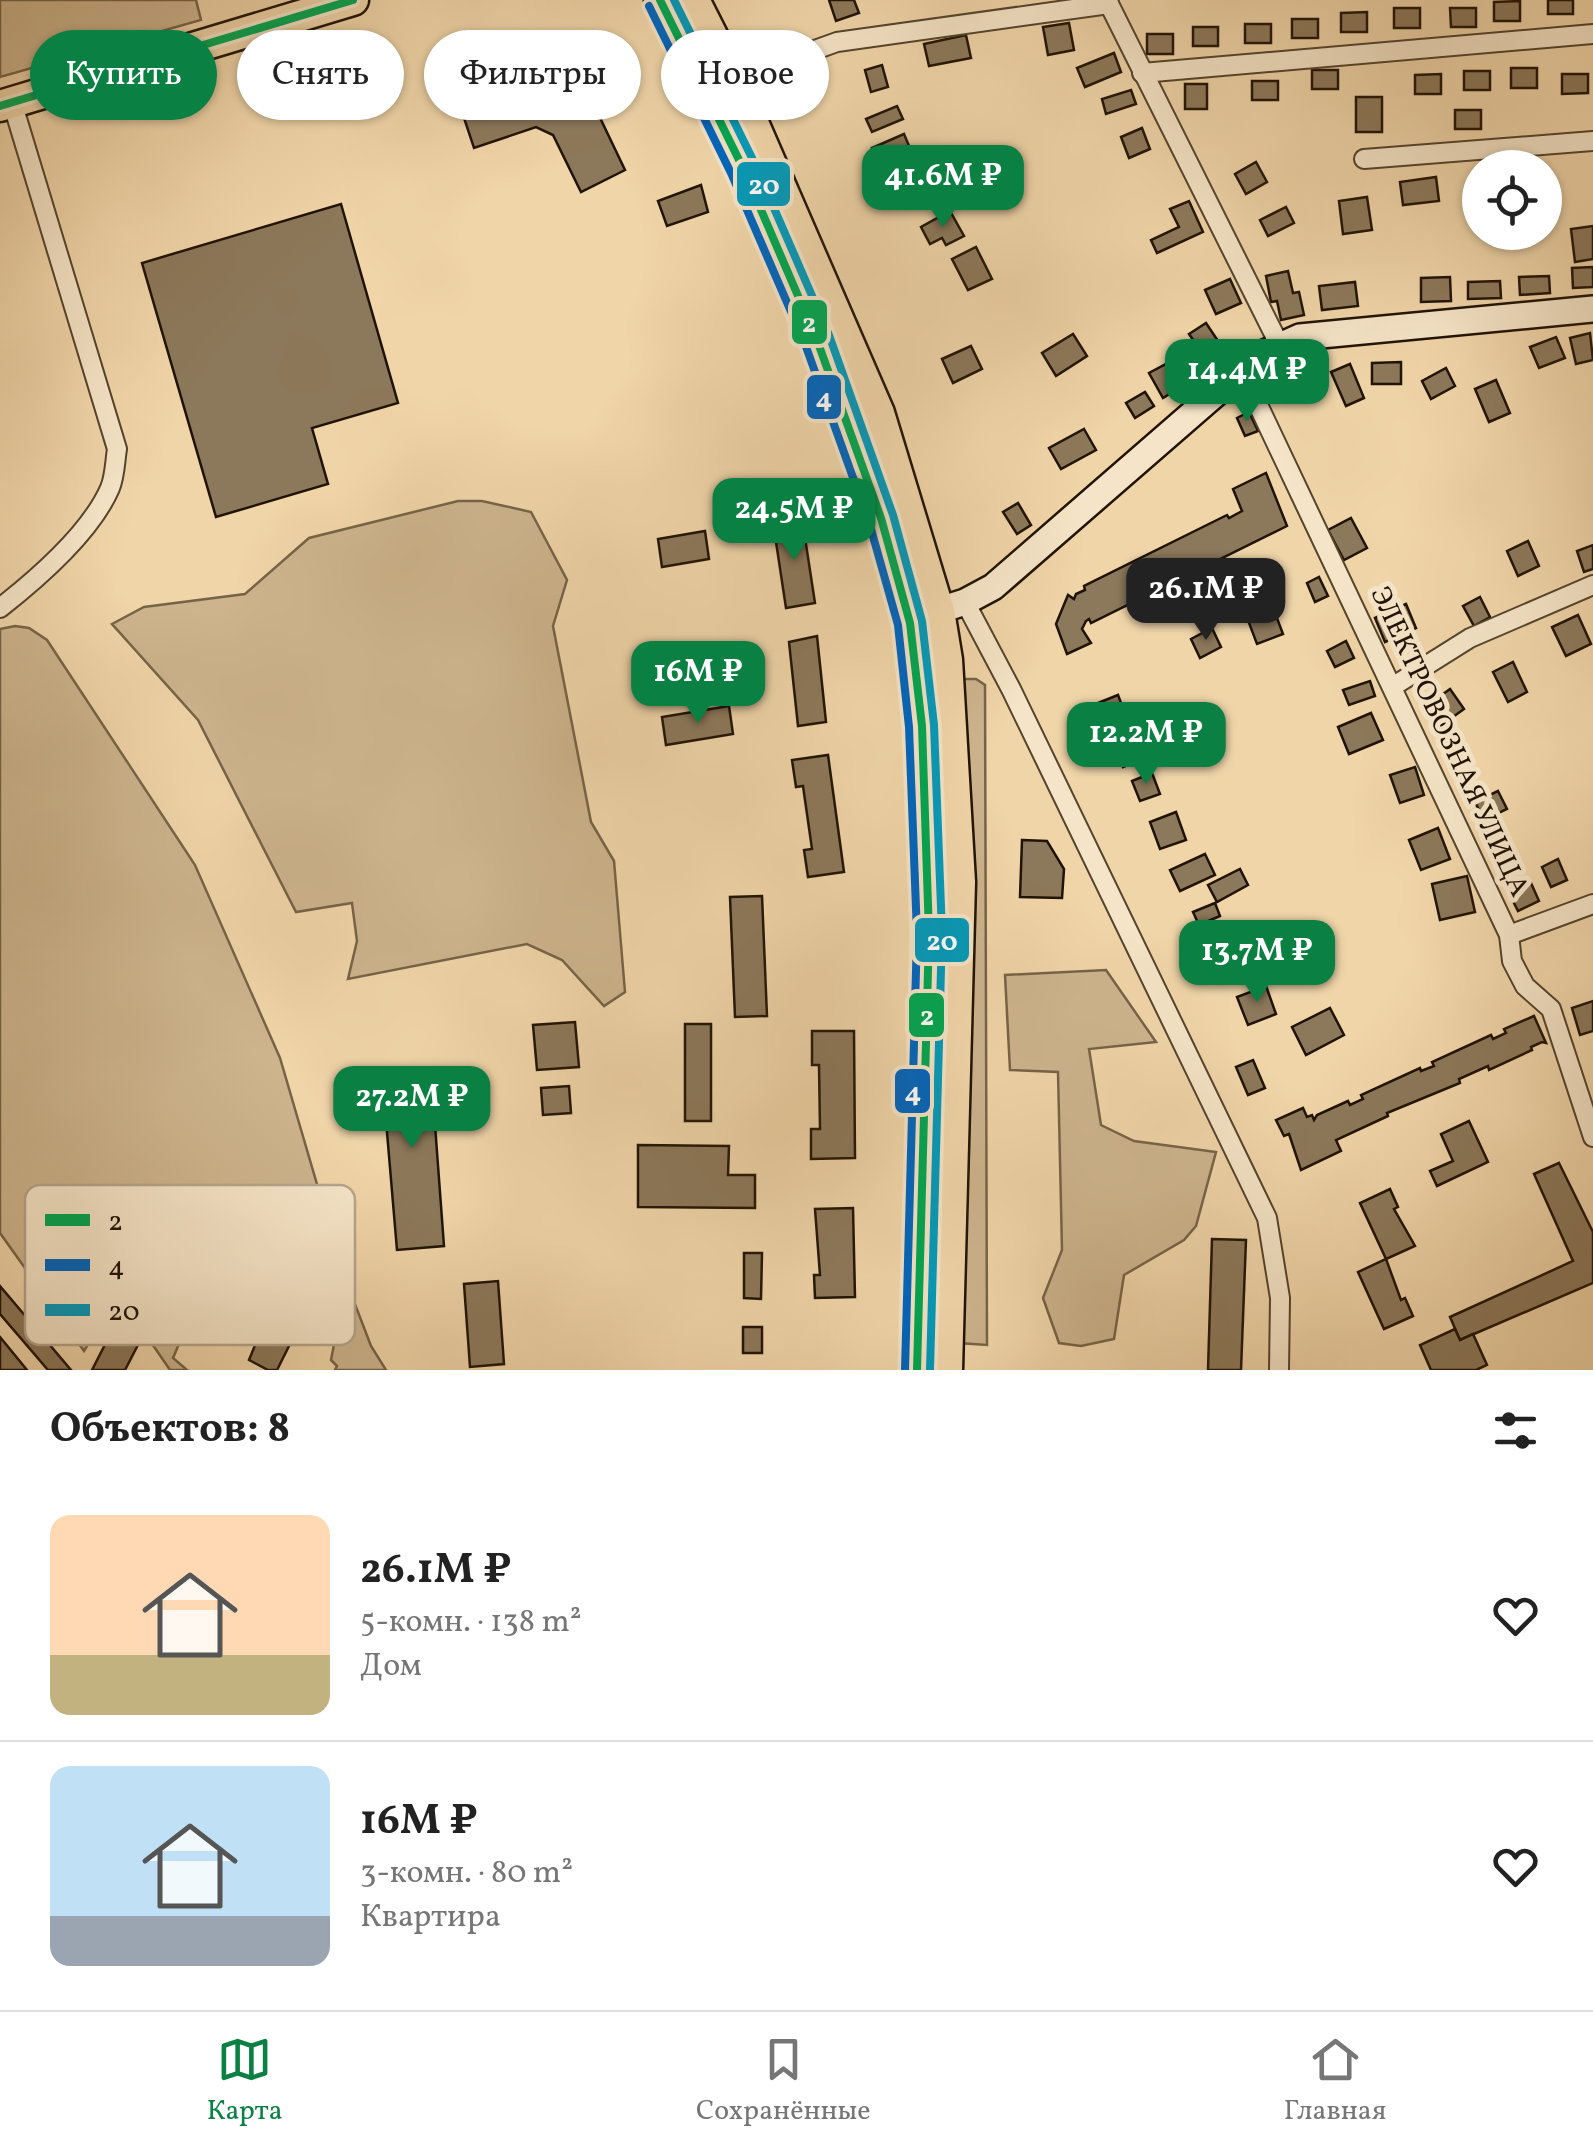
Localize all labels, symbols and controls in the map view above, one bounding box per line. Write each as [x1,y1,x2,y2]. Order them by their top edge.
chip: Купить [30,30,217,120]
chip: Снять [237,30,404,120]
chip: Фильтры [424,30,641,120]
chip: Новое [661,30,829,120]
pin: 41.6M ₽ [851,145,1035,230]
map controls [1462,150,1562,250]
button: locate [1462,150,1562,250]
text: 41.6M ₽ [884,155,1002,199]
line badge: 20 [735,160,792,208]
text: 20 [748,167,780,206]
line badge: 2 [790,298,829,346]
text: 2 [802,305,816,344]
pin: 14.4M ₽ [1155,339,1339,424]
text: 14.4M ₽ [1187,349,1307,393]
line badge: 4 [805,373,843,421]
text: 4 [816,380,833,419]
pin: 24.5M ₽ [702,478,886,563]
text: 24.5M ₽ [734,488,854,532]
pin: 26.1M ₽ [1114,558,1298,643]
text: 26.1M ₽ [1148,568,1264,612]
street label: ЭЛЕКТРОВОЗНАЯ УЛИЦА [1360,580,1538,904]
pin: 16M ₽ [628,641,768,726]
text: 16M ₽ [653,651,743,695]
pin: 12.2M ₽ [1054,702,1238,787]
text: 12.2M ₽ [1089,712,1203,756]
line badge: 20 [913,916,971,964]
pin: 13.7M ₽ [1165,920,1349,1005]
text: 20 [926,923,958,962]
text: 13.7M ₽ [1201,930,1313,974]
line badge: 2 [907,991,946,1039]
text: 2 [920,998,934,1037]
pin: 27.2M ₽ [320,1066,504,1151]
line badge: 4 [893,1067,932,1115]
text: 4 [905,1074,922,1113]
text: 27.2M ₽ [355,1076,469,1120]
legend [25,1185,355,1345]
text: 2 [108,1203,123,1242]
text: 4 [108,1248,125,1287]
text: 20 [108,1293,140,1332]
text: Объектов: 8 [50,1401,290,1460]
icon: filters [1488,1403,1543,1458]
text: 26.1M ₽ [360,1542,512,1601]
icon: home [130,1555,250,1675]
icon: heart [1488,1588,1543,1643]
text: 5-комн. · 138 m² [360,1601,582,1645]
text: Дом [360,1645,422,1689]
text: 16M ₽ [360,1793,478,1852]
icon: home [130,1806,250,1926]
icon: heart [1488,1839,1543,1894]
text: 3-комн. · 80 m² [360,1852,573,1896]
text: Квартира [360,1896,501,1940]
tab: Карта [207,2032,283,2131]
tab: Сохранённые [696,2032,871,2131]
tab: Главная [1284,2032,1386,2131]

